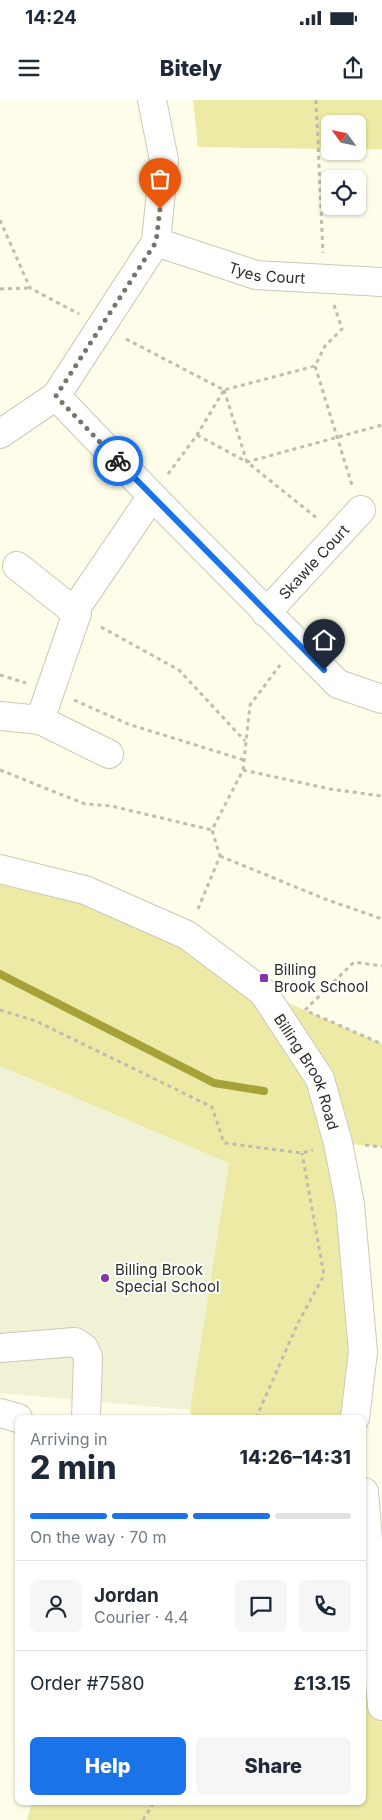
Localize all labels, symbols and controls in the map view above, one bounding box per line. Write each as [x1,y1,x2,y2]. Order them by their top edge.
text: 14:24 [25,6,77,29]
icon: menu [15,54,43,82]
icon: share [339,54,367,82]
text: Bitely [160,55,222,81]
north arrow [321,115,366,160]
map controls [321,115,366,215]
pin [139,158,181,209]
icon: bag [146,165,174,193]
button: locate [321,170,366,215]
street label: Tyes Court [226,257,306,287]
courier [93,436,143,486]
icon: bike [104,447,132,475]
street label: Skawle Court [274,520,353,603]
pin [303,619,345,670]
icon: home [310,626,338,654]
place label: Billing Brook School [274,960,368,996]
marker: Billing Brook School [258,972,270,984]
street label: Billing Brook Road [270,1010,343,1132]
place label: Billing Brook Special School [115,1260,220,1296]
marker: Billing Brook Special School [99,1272,111,1284]
text: Arriving in [30,1429,107,1449]
text: 14:26–14:31 [240,1446,351,1469]
text: 2 min [30,1448,116,1487]
text: On the way · 70 m [30,1527,167,1547]
button: person [30,1580,82,1632]
button: chat [235,1580,287,1632]
button: phone [299,1580,351,1632]
text: Jordan [94,1584,159,1607]
text: Courier · 4.4 [94,1607,189,1627]
text: Order #7580 [30,1672,144,1695]
text: £13.15 [294,1672,351,1695]
button: Help [30,1737,186,1795]
button: Share [196,1737,351,1795]

